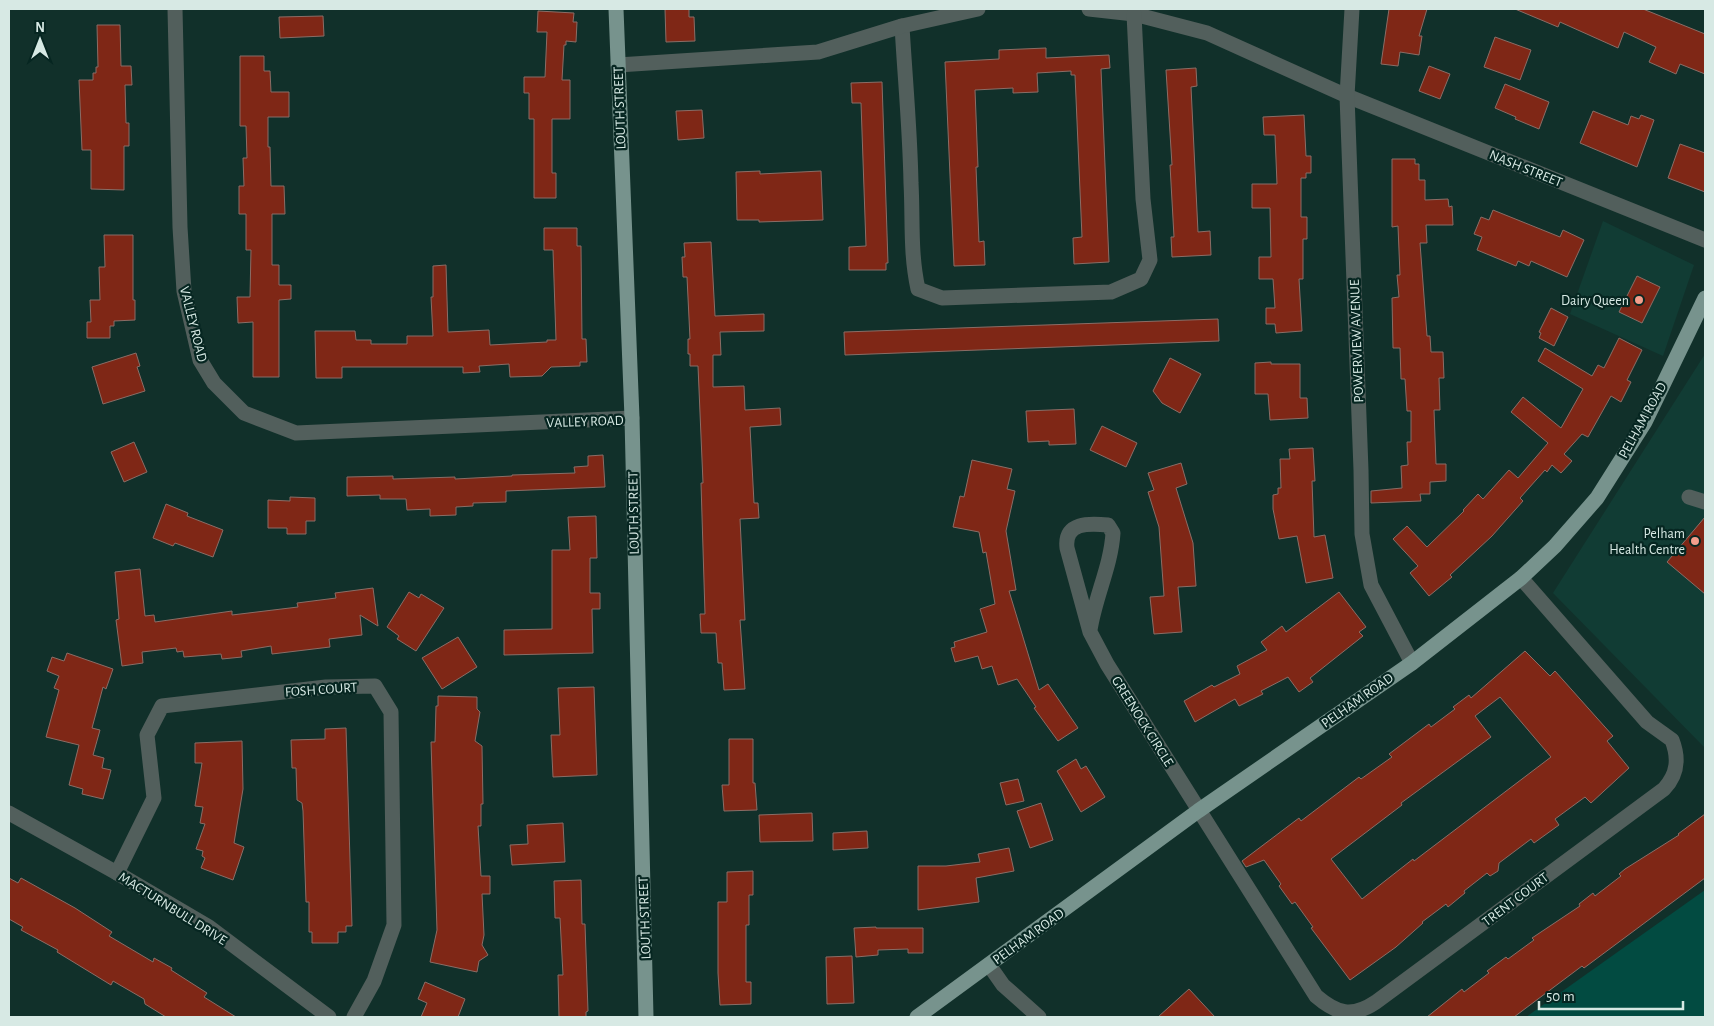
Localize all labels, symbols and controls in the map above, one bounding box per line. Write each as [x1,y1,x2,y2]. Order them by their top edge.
north arrow [15,15,65,65]
text: N [35,21,45,35]
street label: LOUTH STREET [612,66,628,150]
street label: NASH STREET [1487,148,1564,190]
street label: POWERVIEW AVENUE [1348,279,1366,403]
street label: VALLEY ROAD [177,285,209,363]
place label: Dairy Queen [1561,294,1629,308]
marker: Dairy Queen [1633,294,1645,306]
street label: PELHAM ROAD [1616,380,1669,461]
street label: VALLEY ROAD [546,414,624,430]
street label: LOUTH STREET [626,471,642,555]
place label: Pelham Health Centre [1609,527,1685,557]
marker: Pelham Health Centre [1689,535,1701,547]
street label: PELHAM ROAD [1319,671,1396,731]
street label: GREENOCK CIRCLE [1109,674,1176,769]
street label: FOSH COURT [284,680,358,700]
street label: MACTURNBULL DRIVE [116,870,229,948]
street label: TRENT COURT [1480,870,1551,929]
street label: LOUTH STREET [637,876,653,960]
street label: PELHAM ROAD [990,906,1067,967]
scale bar [1539,978,1683,1010]
text: 50 m [1546,989,1575,1004]

